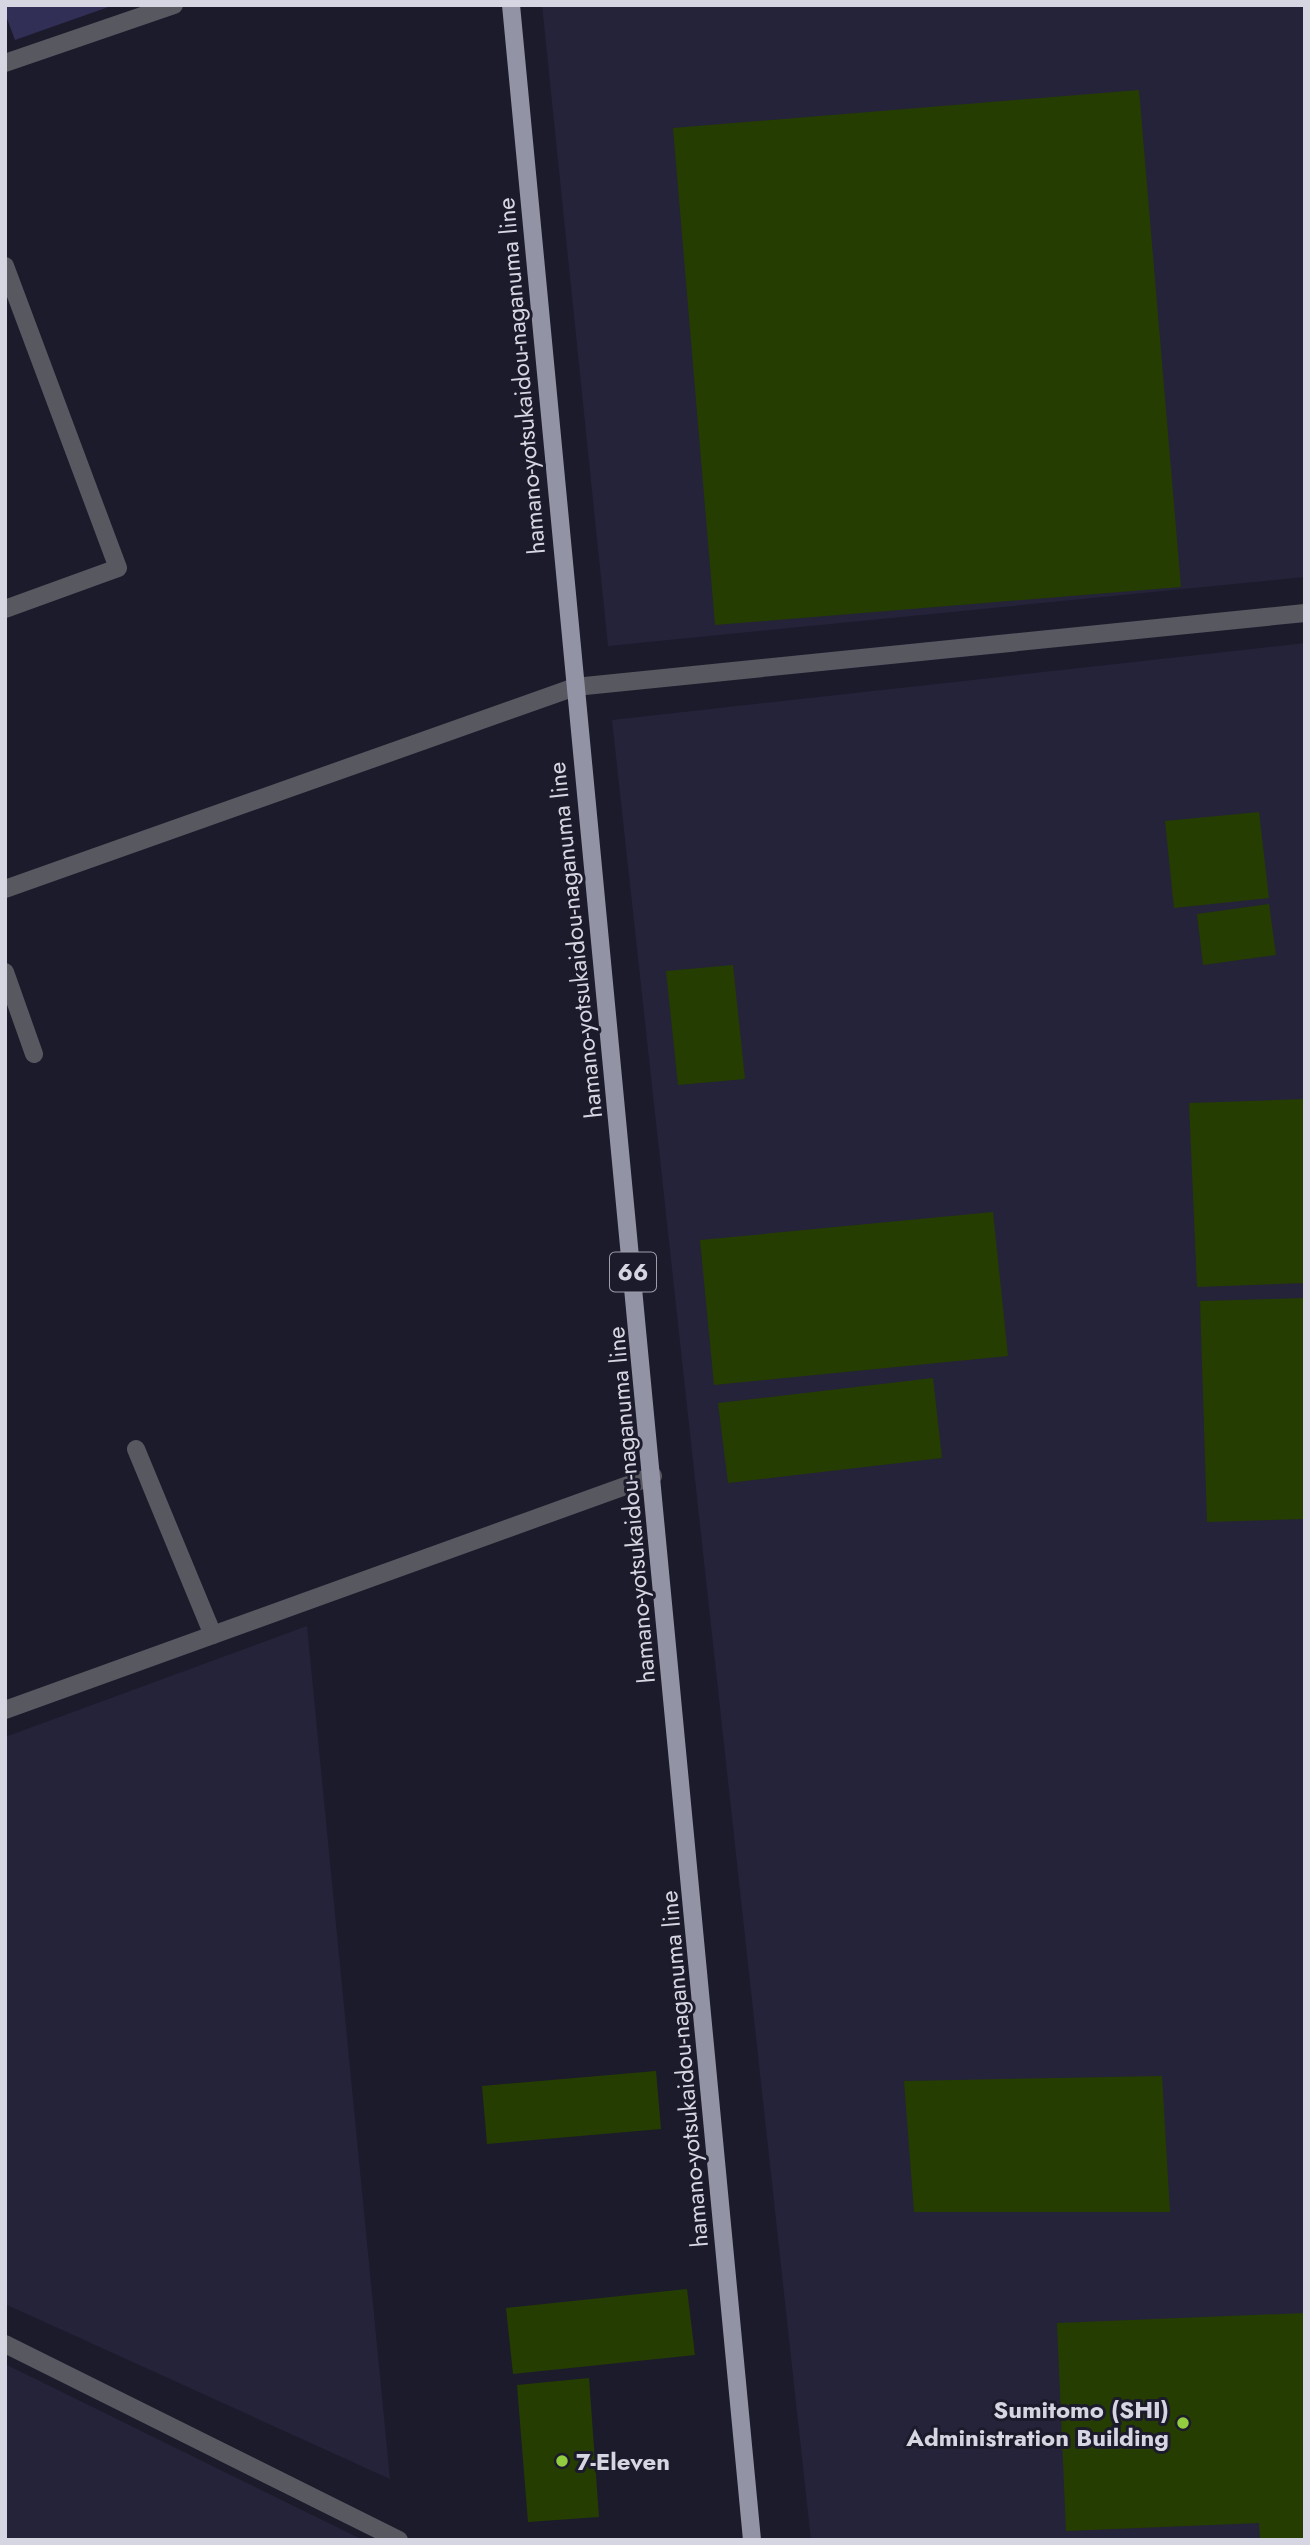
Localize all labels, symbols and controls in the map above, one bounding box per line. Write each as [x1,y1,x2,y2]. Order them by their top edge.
street label: hamano-yotsukaidou-naganuma line [488,196,554,556]
street label: hamano-yotsukaidou-naganuma line [539,760,611,1120]
road number: 66 [610,1252,656,1292]
street label: hamano-yotsukaidou-naganuma line [598,1325,664,1685]
street label: hamano-yotsukaidou-naganuma line [651,1889,717,2249]
place label: Sumitomo (SHI) Administration Building [905,2392,1169,2455]
marker: Sumitomo (SHI) Administration Building [1175,2415,1191,2431]
place label: 7-Eleven [576,2444,670,2479]
marker: 7-Eleven [554,2453,570,2469]

